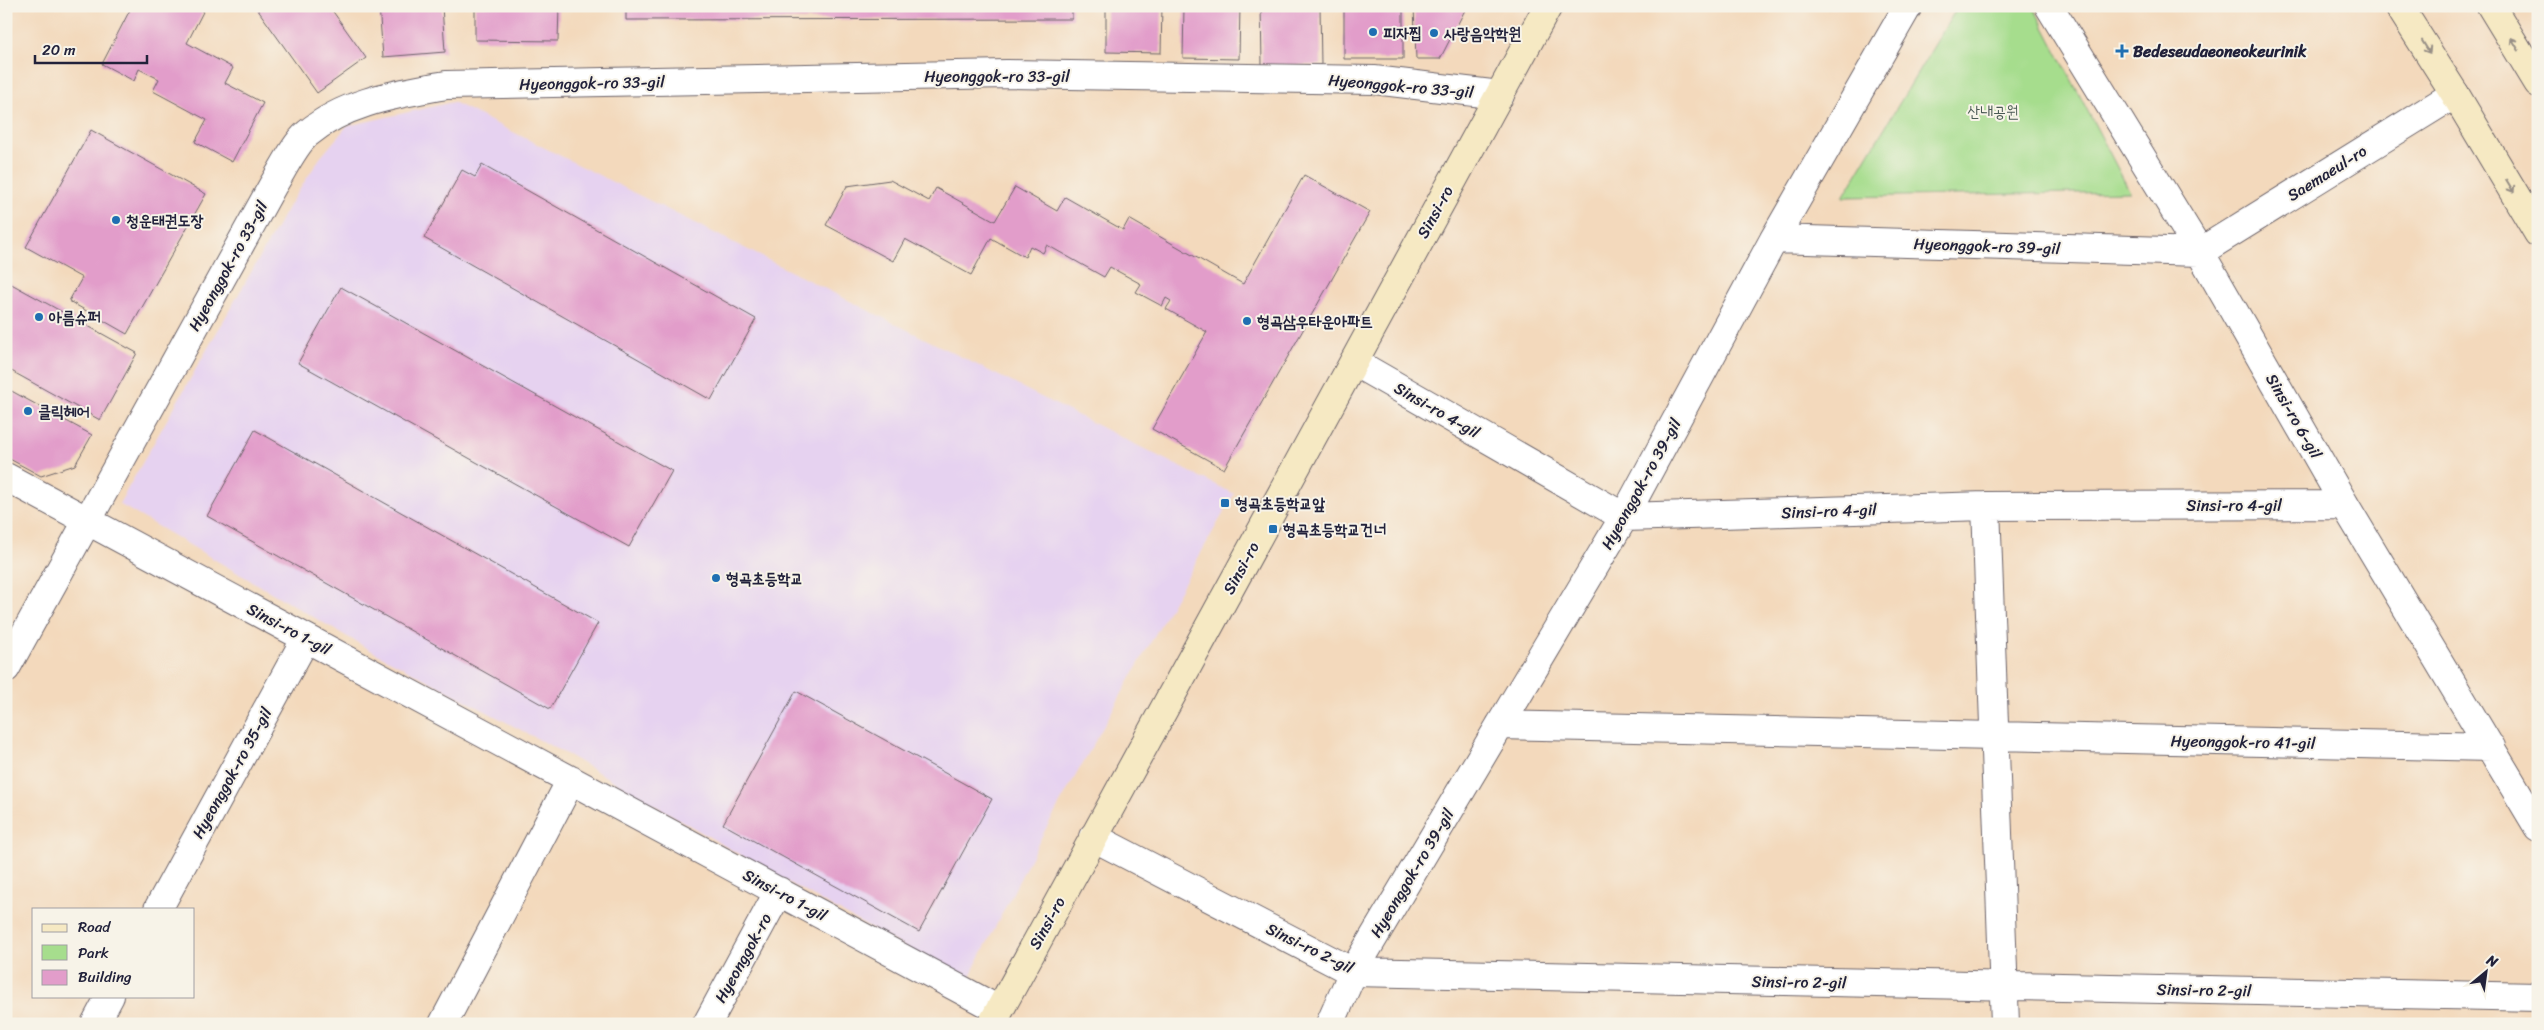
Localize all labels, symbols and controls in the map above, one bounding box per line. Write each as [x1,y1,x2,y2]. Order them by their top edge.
place label: 피자찝 [1383,18,1422,47]
place label: 사랑음악학원 [1443,19,1521,48]
marker: 피자찝 [1367,26,1379,38]
marker: 사랑음악학원 [1428,27,1440,39]
scale bar [35,32,148,64]
text: 20 m [42,37,76,63]
place label: Bedeseudaeoneokeurinik [2133,37,2307,66]
one-way arrow [2509,38,2519,52]
one-way arrow [2421,40,2431,54]
marker: Bedeseudaeoneokeurinik [2115,44,2129,58]
street label: Hyeonggok-ro 33-gil [924,62,1070,91]
street label: Hyeonggok-ro 33-gil [1327,65,1475,107]
street label: Hyeonggok-ro 33-gil [519,67,665,99]
park label: 산내공원 [1967,97,2019,126]
street label: Saemaeul-ro [2281,137,2373,209]
one-way arrow [2505,179,2515,194]
street label: Sinsi-ro [1409,180,1461,244]
street label: Hyeonggok-ro 33-gil [180,195,276,337]
place label: 청운태권도장 [126,206,203,235]
marker: 청운태권도장 [110,214,122,226]
street label: Hyeonggok-ro 39-gil [1913,229,2061,263]
place label: 아름슈퍼 [48,303,101,332]
place label: 형곡삼우타운아파트 [1257,307,1373,336]
marker: 아름슈퍼 [33,311,45,323]
marker: 형곡삼우타운아파트 [1241,315,1253,327]
street label: Sinsi-ro 6-gil [2258,368,2330,465]
street label: Sinsi-ro 4-gil [1388,374,1486,447]
place label: 클릭헤어 [38,397,90,426]
marker: 클릭헤어 [22,405,34,417]
street label: Hyeonggok-ro 39-gil [1593,413,1689,555]
place label: 형곡초등학교앞 [1235,489,1325,518]
street label: Sinsi-ro 4-gil [2186,491,2282,520]
street label: Sinsi-ro 4-gil [1781,495,1878,527]
marker: 형곡초등학교앞 [1219,497,1231,509]
place label: 형곡초등학교건너 [1283,515,1386,544]
marker: 형곡초등학교건너 [1267,523,1279,535]
street label: Sinsi-ro [1215,536,1267,600]
place label: 형곡초등학교 [726,564,803,593]
marker: 형곡초등학교 [710,572,722,584]
street label: Sinsi-ro 1-gil [241,595,337,664]
street label: Hyeonggok-ro 35-gil [184,702,280,844]
street label: Hyeonggok-ro 41-gil [2170,726,2316,758]
street label: Hyeonggok-ro 39-gil [1362,802,1462,943]
street label: Sinsi-ro 1-gil [737,861,833,930]
street label: Sinsi-ro [1021,891,1073,955]
legend [32,908,195,998]
street label: Hyeonggok-ro [706,908,780,1008]
text: Road [78,914,111,940]
street label: Sinsi-ro 2-gil [1261,914,1359,982]
text: Park [78,940,109,966]
text: N [2481,947,2503,974]
north arrow [2462,948,2512,998]
text: Building [78,964,132,990]
street label: Sinsi-ro 2-gil [1751,967,1847,997]
street label: Sinsi-ro 2-gil [2156,975,2252,1005]

